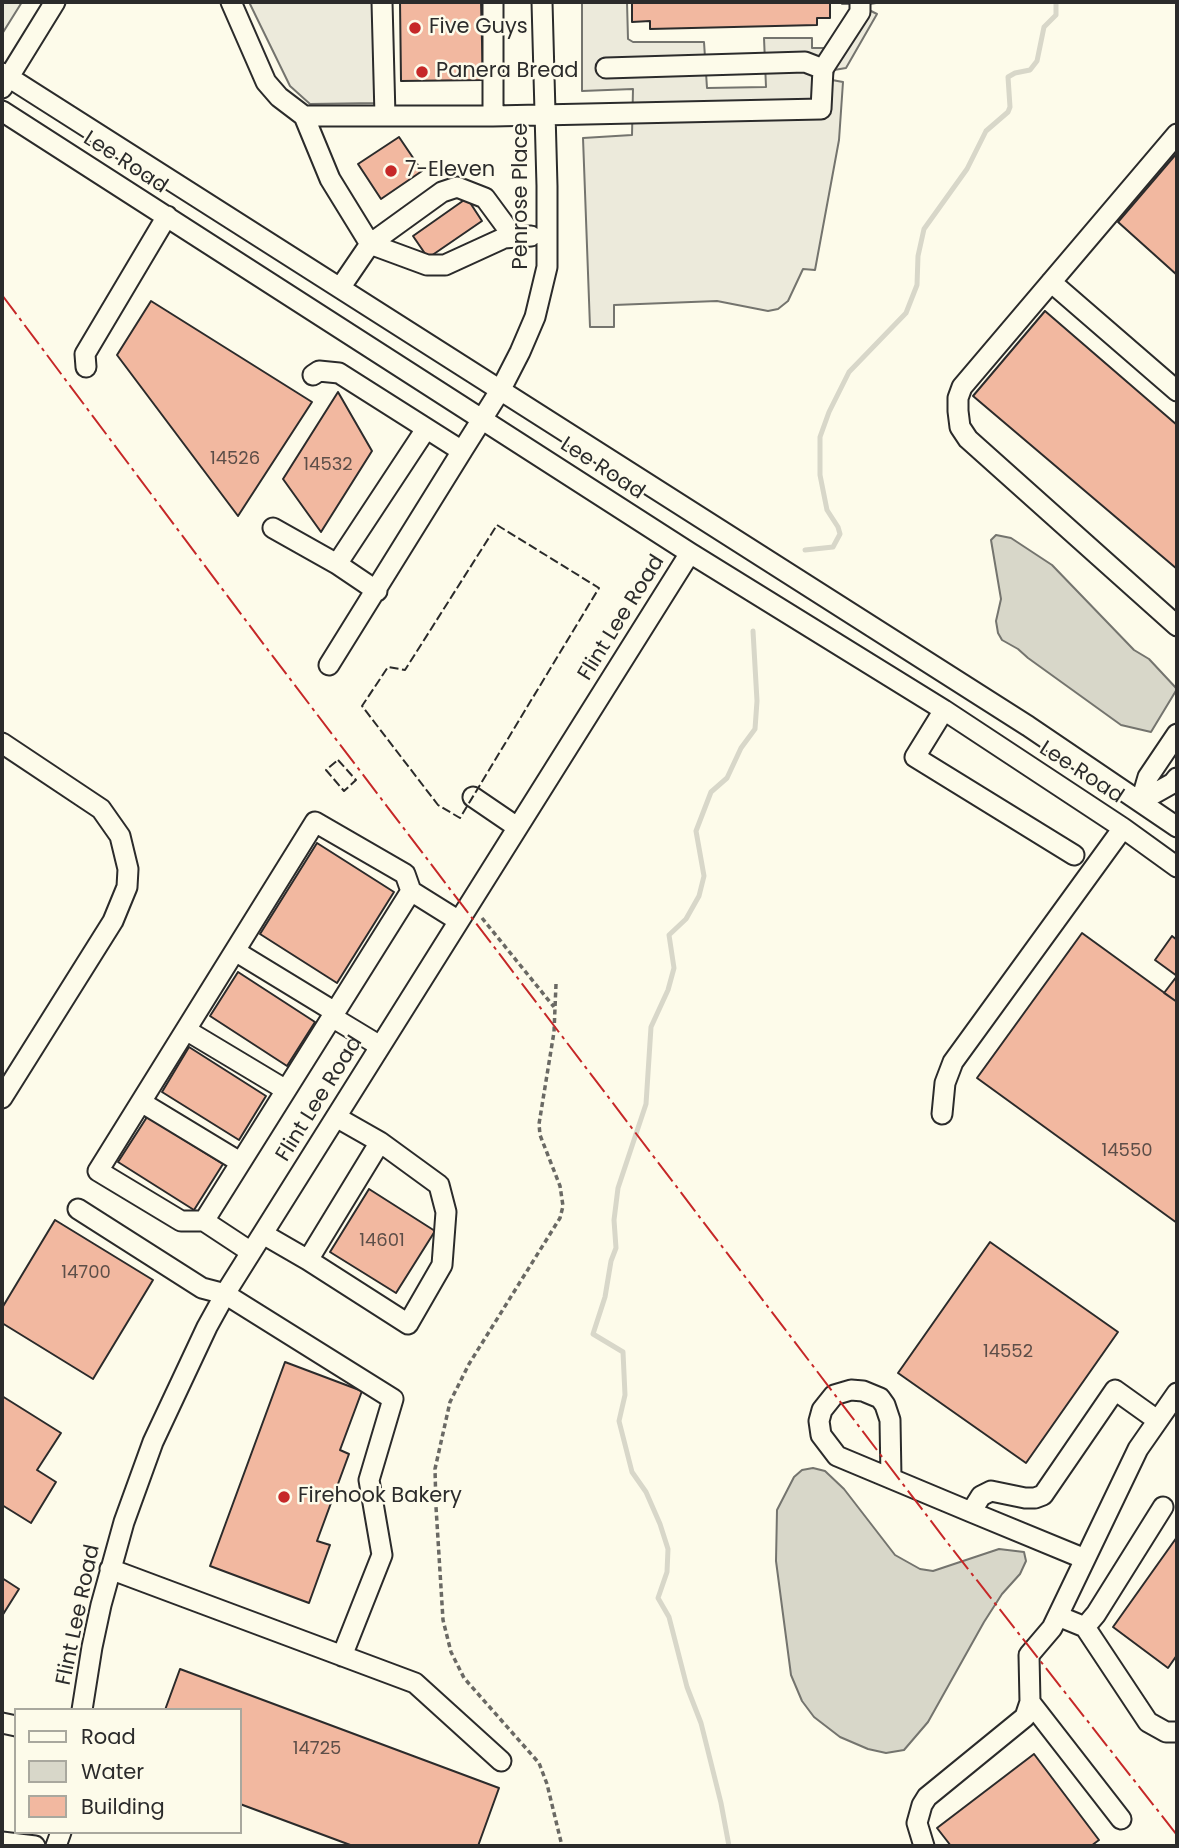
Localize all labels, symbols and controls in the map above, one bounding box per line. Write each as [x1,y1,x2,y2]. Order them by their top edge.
place label: Five Guys [429,15,528,41]
marker: Five Guys [407,20,423,36]
place label: Panera Bread [436,59,579,85]
marker: Panera Bread [414,64,430,80]
street label: Penrose Place [509,123,535,269]
street label: Lee Road [78,126,172,200]
place label: 7-Eleven [405,158,495,184]
marker: 7-Eleven [383,163,399,179]
street label: Lee Road [555,432,649,506]
house number: 14526 [210,448,260,470]
house number: 14532 [303,454,353,476]
street label: Flint Lee Road [573,551,671,685]
street label: Lee Road [1034,736,1128,810]
street label: Flint Lee Road [271,1032,369,1166]
house number: 14550 [1102,1140,1152,1162]
house number: 14601 [359,1230,405,1252]
house number: 14700 [61,1262,111,1284]
house number: 14552 [983,1341,1033,1363]
place label: Firehook Bakery [298,1484,462,1510]
marker: Firehook Bakery [276,1489,292,1505]
street label: Flint Lee Road [52,1542,106,1688]
legend [14,1708,242,1834]
text: Road [81,1722,136,1751]
house number: 14725 [293,1738,341,1760]
text: Water [81,1757,144,1786]
text: Building [81,1792,165,1821]

